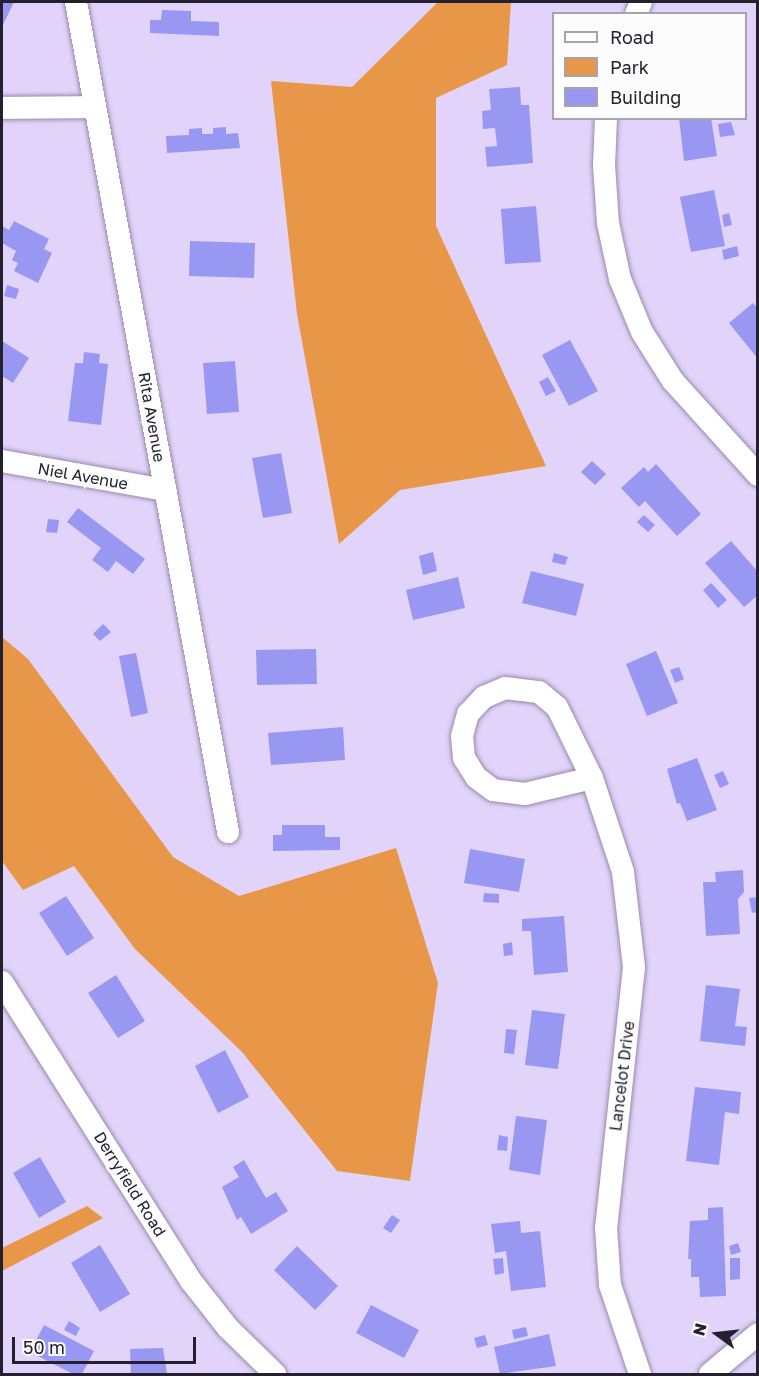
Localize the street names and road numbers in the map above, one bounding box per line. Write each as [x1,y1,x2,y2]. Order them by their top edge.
street label: Rita Avenue [135,370,169,464]
street label: Niel Avenue [36,459,130,493]
street label: Lancelot Drive [606,1020,638,1132]
street label: Derryfield Road [90,1128,170,1240]

